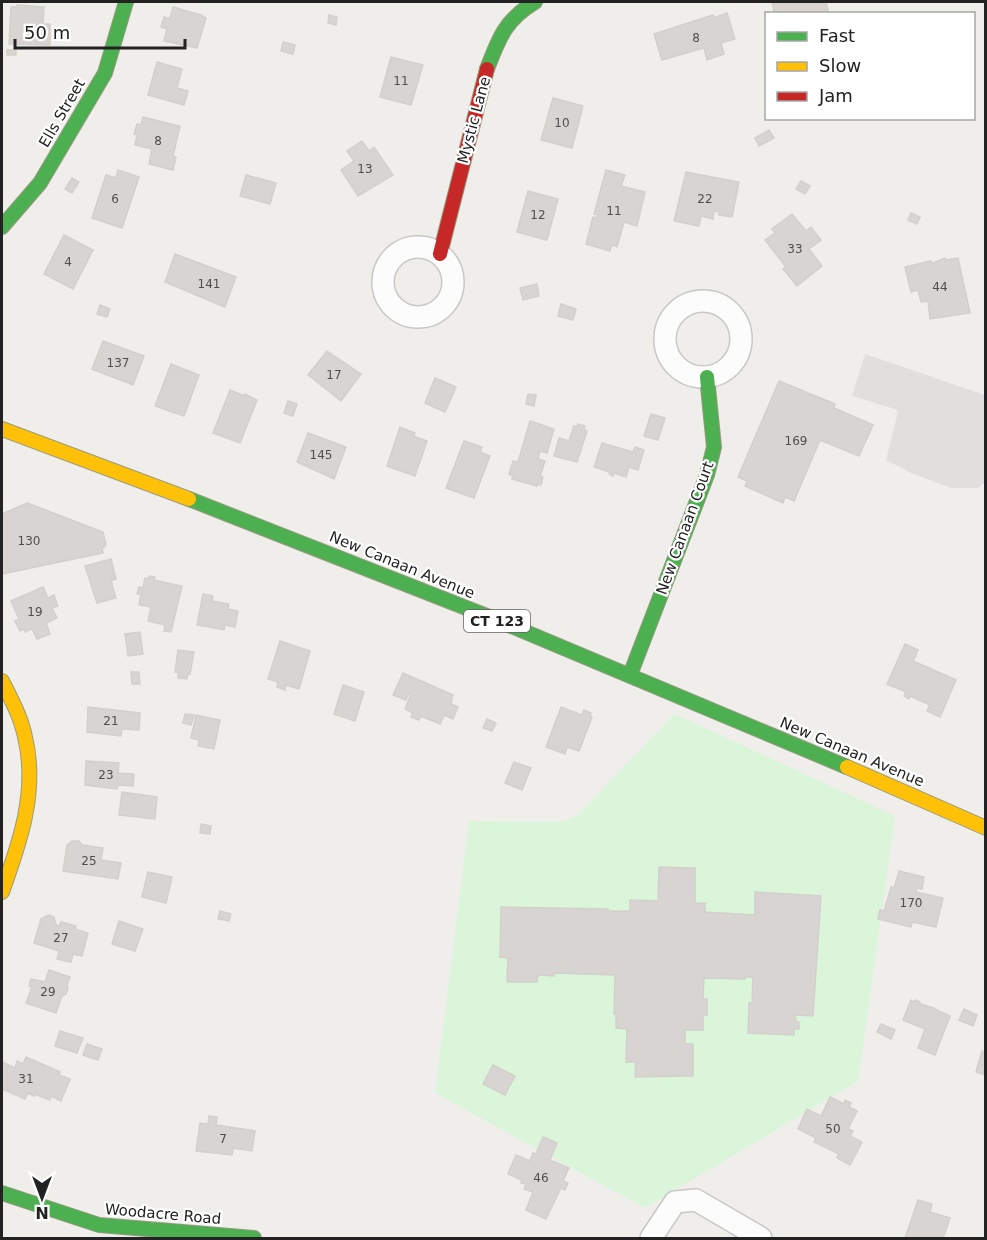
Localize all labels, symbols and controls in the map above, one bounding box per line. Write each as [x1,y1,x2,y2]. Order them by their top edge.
scale bar [15,12,184,50]
legend [765,12,975,120]
text: 50 m [24,22,70,43]
text: Fast [819,25,855,46]
house number: 8 [692,31,700,45]
text: Slow [819,55,861,76]
house number: 11 [393,74,409,88]
street label: Mystic Lane [454,75,494,165]
street label: Ells Street [35,76,89,150]
text: Jam [818,85,853,106]
house number: 10 [554,116,570,130]
house number: 8 [154,134,162,148]
house number: 13 [357,162,373,176]
house number: 6 [111,192,119,206]
house number: 22 [697,192,713,206]
house number: 11 [606,204,622,218]
house number: 12 [530,208,546,222]
house number: 33 [787,242,803,256]
house number: 4 [64,255,72,269]
house number: 141 [198,277,220,291]
house number: 44 [932,280,948,294]
house number: 137 [107,356,129,370]
house number: 17 [326,368,342,382]
house number: 169 [785,434,807,448]
house number: 145 [310,448,332,462]
street label: New Canaan Court [653,459,718,597]
street label: New Canaan Avenue [327,528,477,602]
house number: 130 [18,534,40,548]
house number: 19 [27,605,43,619]
road number: CT 123 [464,610,530,632]
street label: New Canaan Avenue [777,713,927,791]
house number: 21 [103,714,119,728]
house number: 23 [98,768,114,782]
house number: 25 [81,854,97,868]
house number: 170 [900,896,922,910]
house number: 27 [53,931,69,945]
house number: 29 [40,985,56,999]
house number: 31 [18,1072,34,1086]
house number: 50 [825,1122,841,1136]
house number: 7 [219,1132,227,1146]
north arrow [12,1168,72,1228]
house number: 46 [533,1171,549,1185]
street label: Woodacre Road [104,1200,222,1228]
text: N [35,1203,49,1222]

